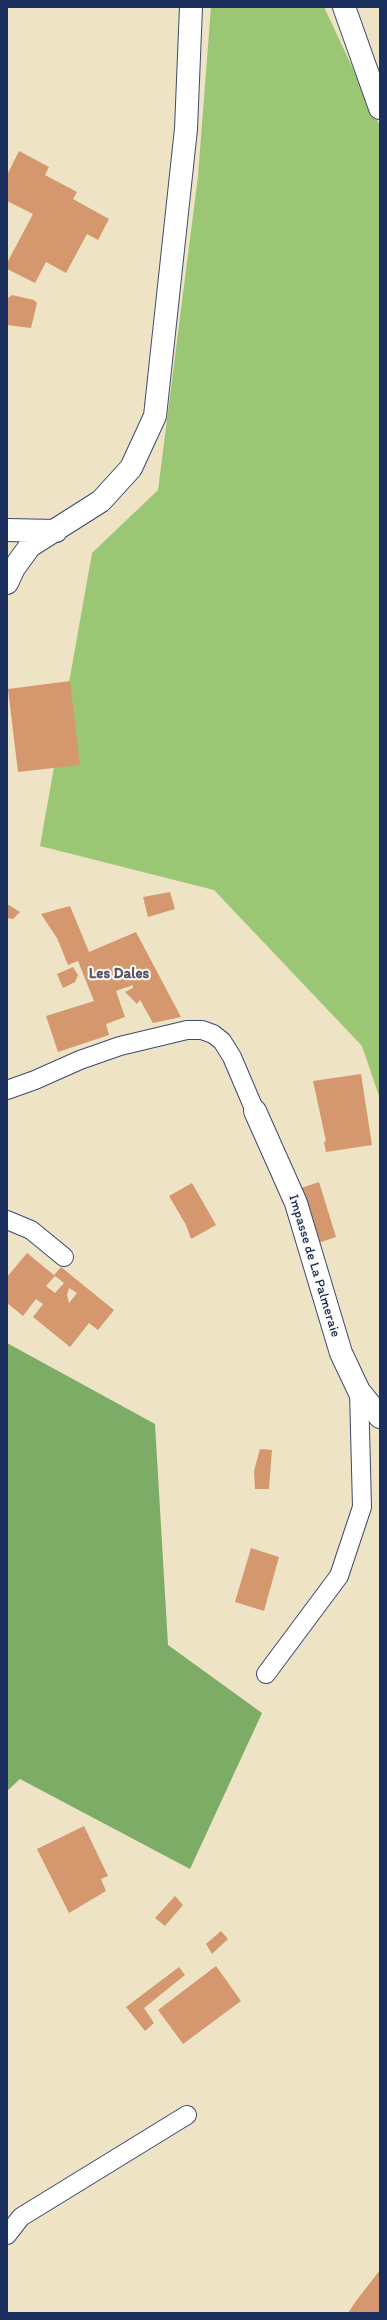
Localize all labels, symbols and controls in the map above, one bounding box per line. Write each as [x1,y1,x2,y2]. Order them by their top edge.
district label: Les Dales [89,965,149,983]
street label: Impasse de La Palmeraie [284,1193,344,1339]

